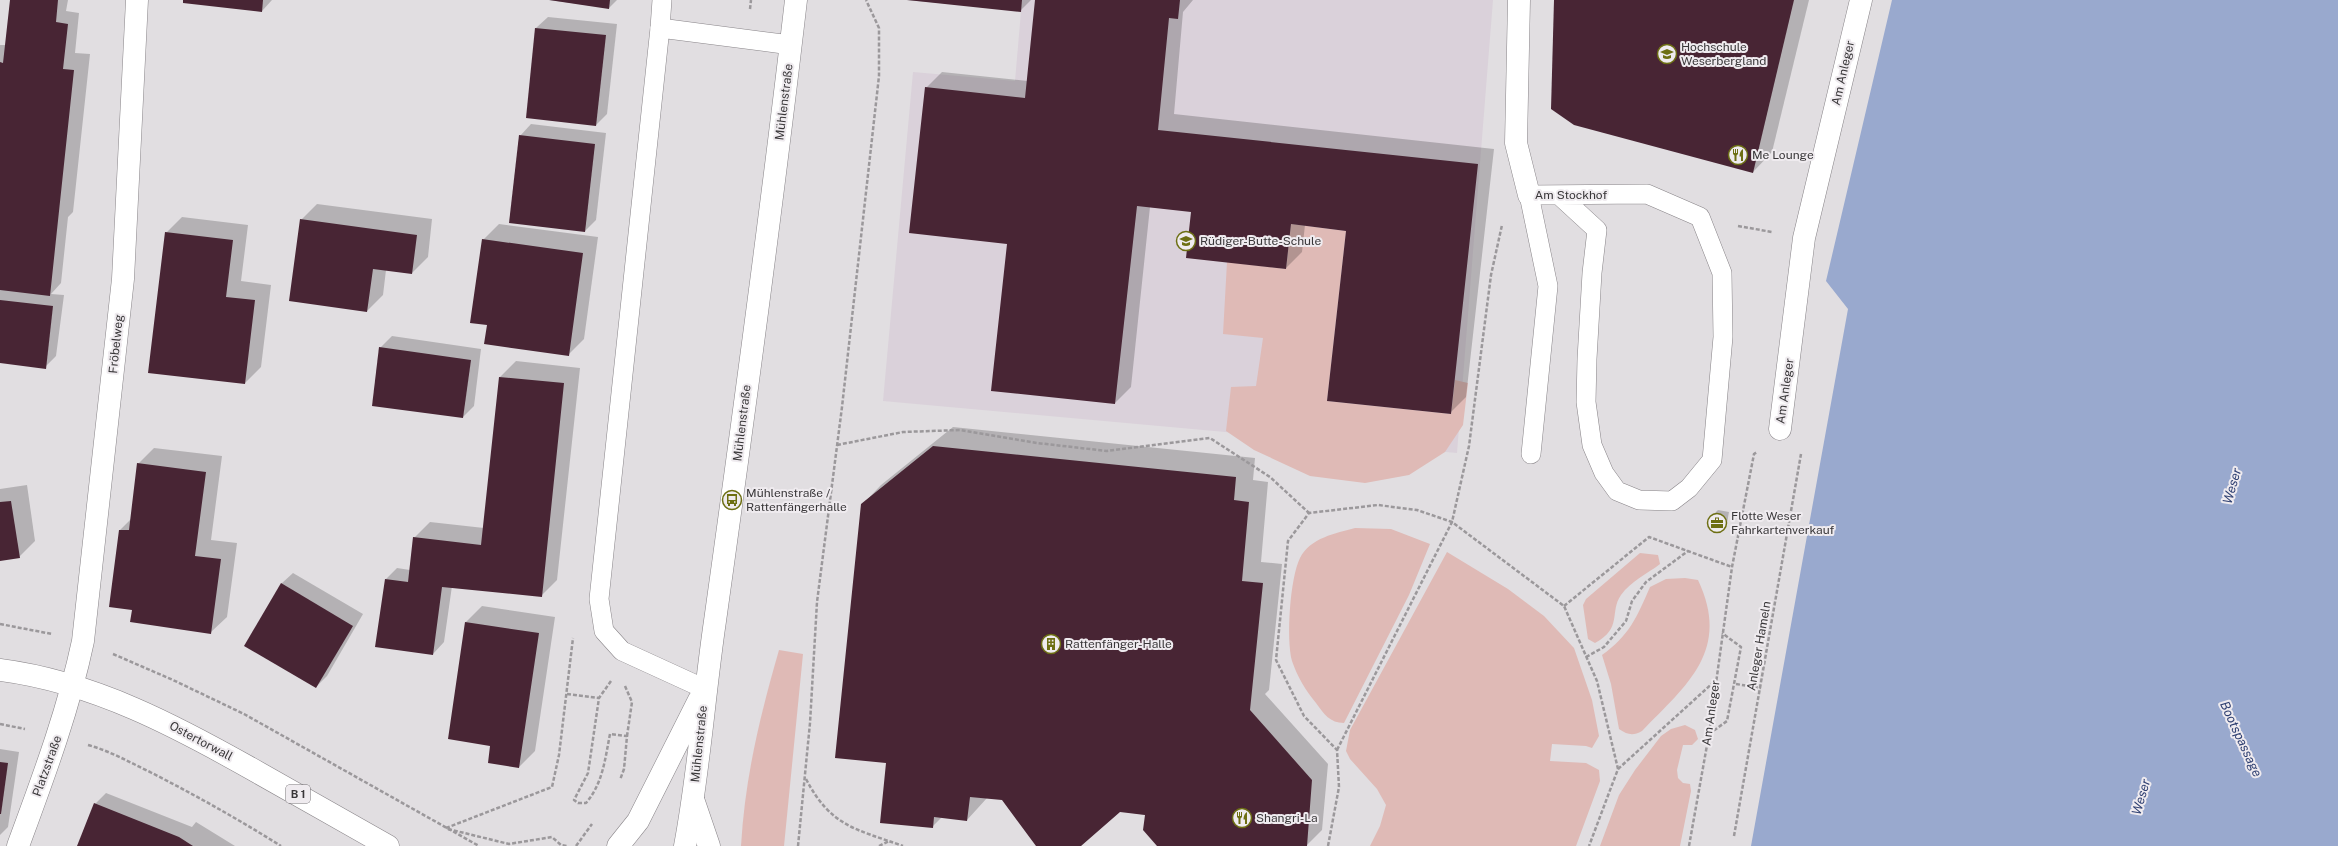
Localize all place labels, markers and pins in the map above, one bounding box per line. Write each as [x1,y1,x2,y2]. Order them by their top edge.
place label: Hochschule Weserbergland [1681,40,1766,68]
school or university icon: Hochschule Weserbergland [1656,43,1678,65]
restaurant icon: Me Lounge [1727,144,1749,166]
place label: Me Lounge [1752,148,1814,162]
school or university icon: Rüdiger-Butte-Schule [1175,230,1197,252]
place label: Rüdiger-Butte-Schule [1200,234,1321,248]
place label: Mühlenstraße / Rattenfängerhalle [746,486,847,514]
bus stop icon: Mühlenstraße / Rattenfängerhalle [721,489,743,511]
place label: Flotte Weser Fahrkartenverkauf [1731,509,1835,537]
office icon: Flotte Weser Fahrkartenverkauf [1706,512,1728,534]
building icon: Rattenfänger-Halle [1040,633,1062,655]
place label: Rattenfänger-Halle [1065,637,1172,651]
restaurant icon: Shangri-La [1231,807,1253,829]
place label: Shangri-La [1256,811,1318,825]

